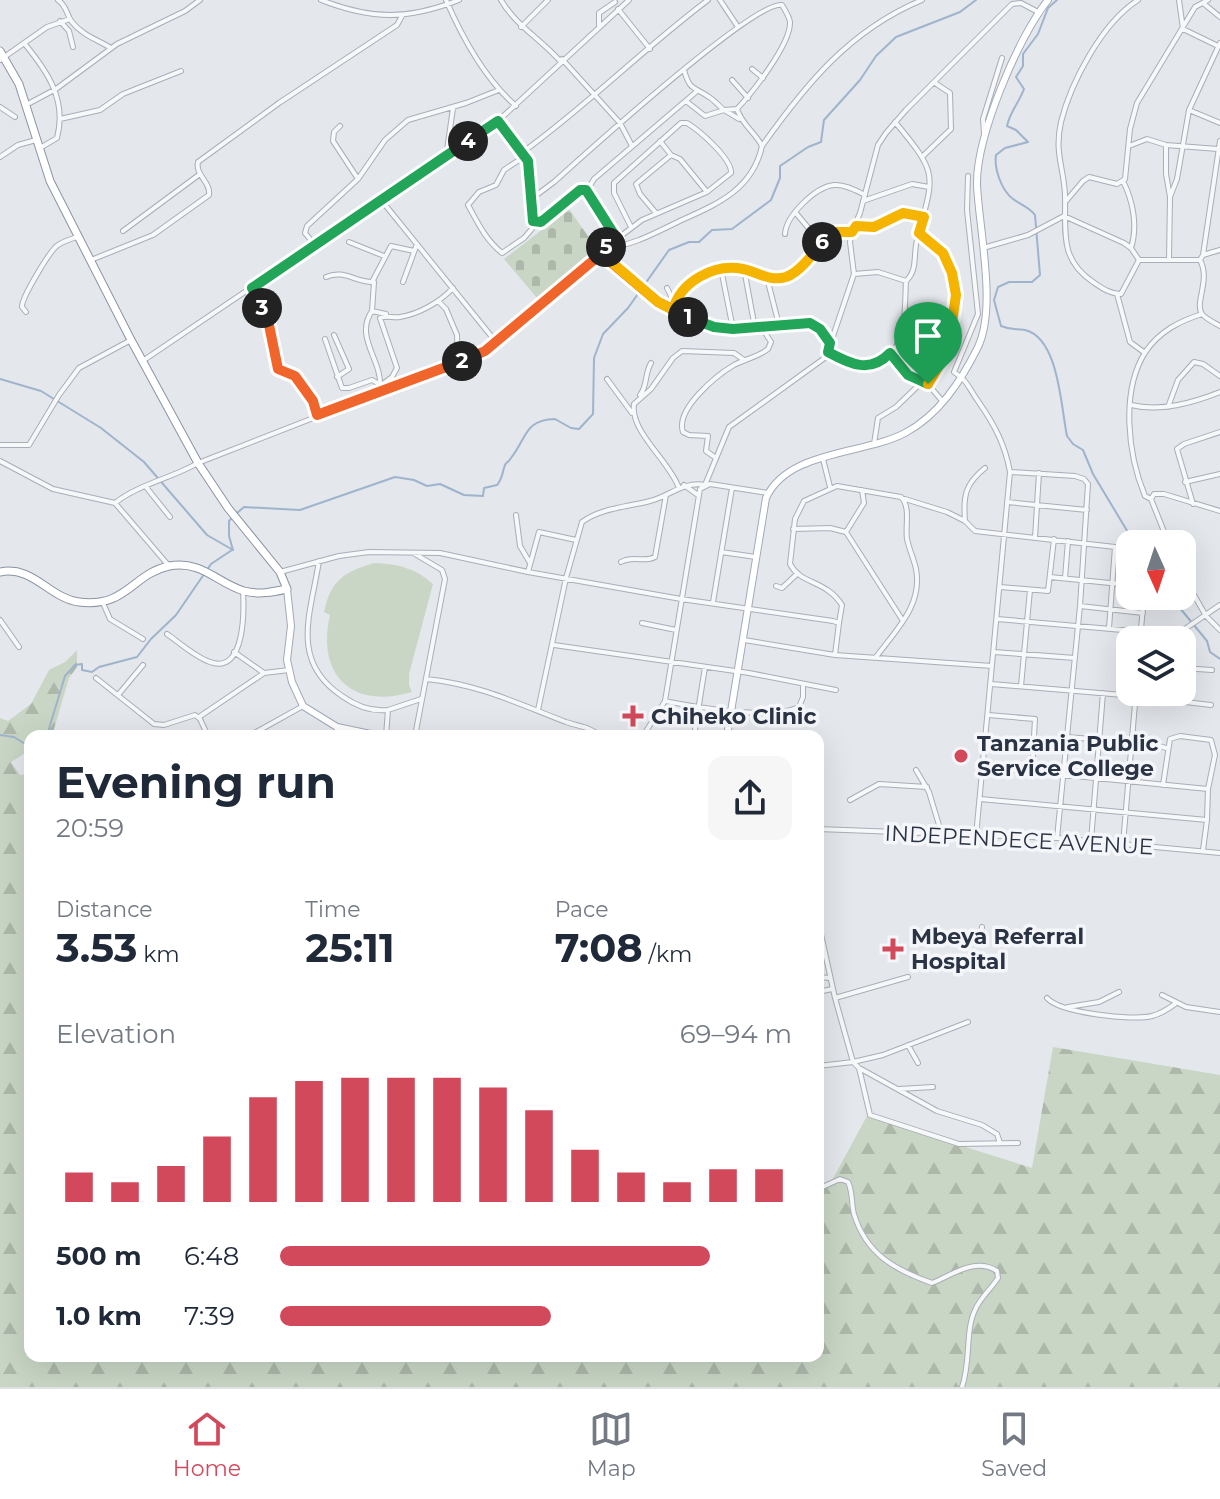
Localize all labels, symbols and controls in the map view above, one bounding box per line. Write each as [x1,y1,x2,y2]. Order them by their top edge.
pin: 4 [448,121,488,161]
text: 4 [460,127,476,154]
pin: 6 [802,222,842,262]
pin: 5 [586,227,626,267]
text: 6 [815,228,829,255]
text: 5 [599,233,613,260]
pin: 3 [242,288,282,328]
text: 3 [255,294,269,321]
pin: 1 [668,297,708,337]
pin [894,302,962,384]
text: 1 [684,303,692,330]
icon: arrive [906,314,950,358]
pin: 2 [442,341,482,381]
text: 2 [456,347,468,374]
north arrow [1116,530,1196,610]
map controls [1116,530,1196,706]
button: layers [1116,626,1196,706]
place label: Chiheko Clinic [651,703,816,730]
marker: Chiheko Clinic [622,705,644,727]
place label: Tanzania Public Service College [977,730,1159,782]
marker: Tanzania Public Service College [952,747,970,765]
text: Evening run [56,755,336,809]
button: share [708,756,792,840]
text: 20:59 [56,812,124,844]
street label: INDEPENDECE AVENUE [884,819,1154,861]
text: Distance [56,896,153,923]
text: Time [305,896,361,923]
text: Pace [555,896,609,923]
text: 3.53 [56,923,137,972]
text: 25:11 [305,923,395,972]
text: 7:08 [555,923,643,972]
place label: Mbeya Referral Hospital [911,923,1084,975]
marker: Mbeya Referral Hospital [882,938,904,960]
text: km [137,941,180,968]
text: /km [643,941,692,968]
text: Elevation [56,1018,176,1050]
text: 69–94 m [680,1018,792,1050]
text: 500 m [56,1240,141,1272]
text: 6:48 [184,1240,239,1272]
text: 1.0 km [56,1300,142,1332]
text: 7:39 [184,1300,235,1332]
tab: Home [173,1407,241,1482]
tab: Map [587,1407,636,1482]
tab: Saved [981,1407,1047,1482]

